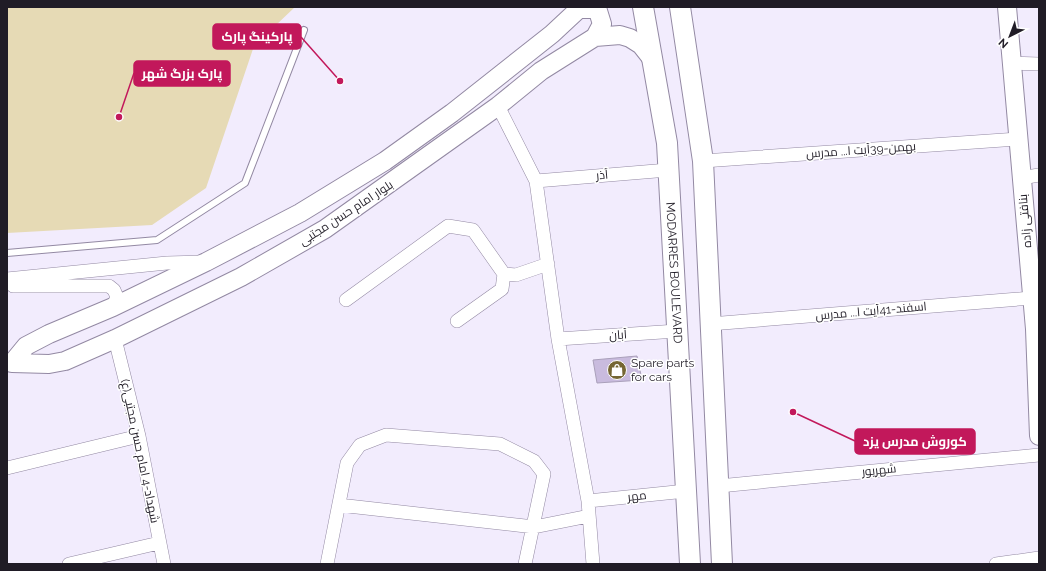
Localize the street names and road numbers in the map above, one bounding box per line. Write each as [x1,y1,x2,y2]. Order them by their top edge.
street label: بهمن-39آیت ا... مدرس [805,139,917,161]
street label: آذر [594,167,609,183]
street label: بلوار امام حسن مجتبی [296,177,396,249]
street label: بنافتی زاده [1016,194,1034,248]
street label: MODARRES BOULEVARD [663,202,685,344]
street label: اسفند-41آیت ا... مدرس [815,299,927,323]
street label: آبان [609,327,628,343]
street label: شهداد-4 امام حسن مجتبی(ع) [117,378,162,525]
street label: شهریور [860,461,897,479]
street label: مهر [626,488,647,504]

